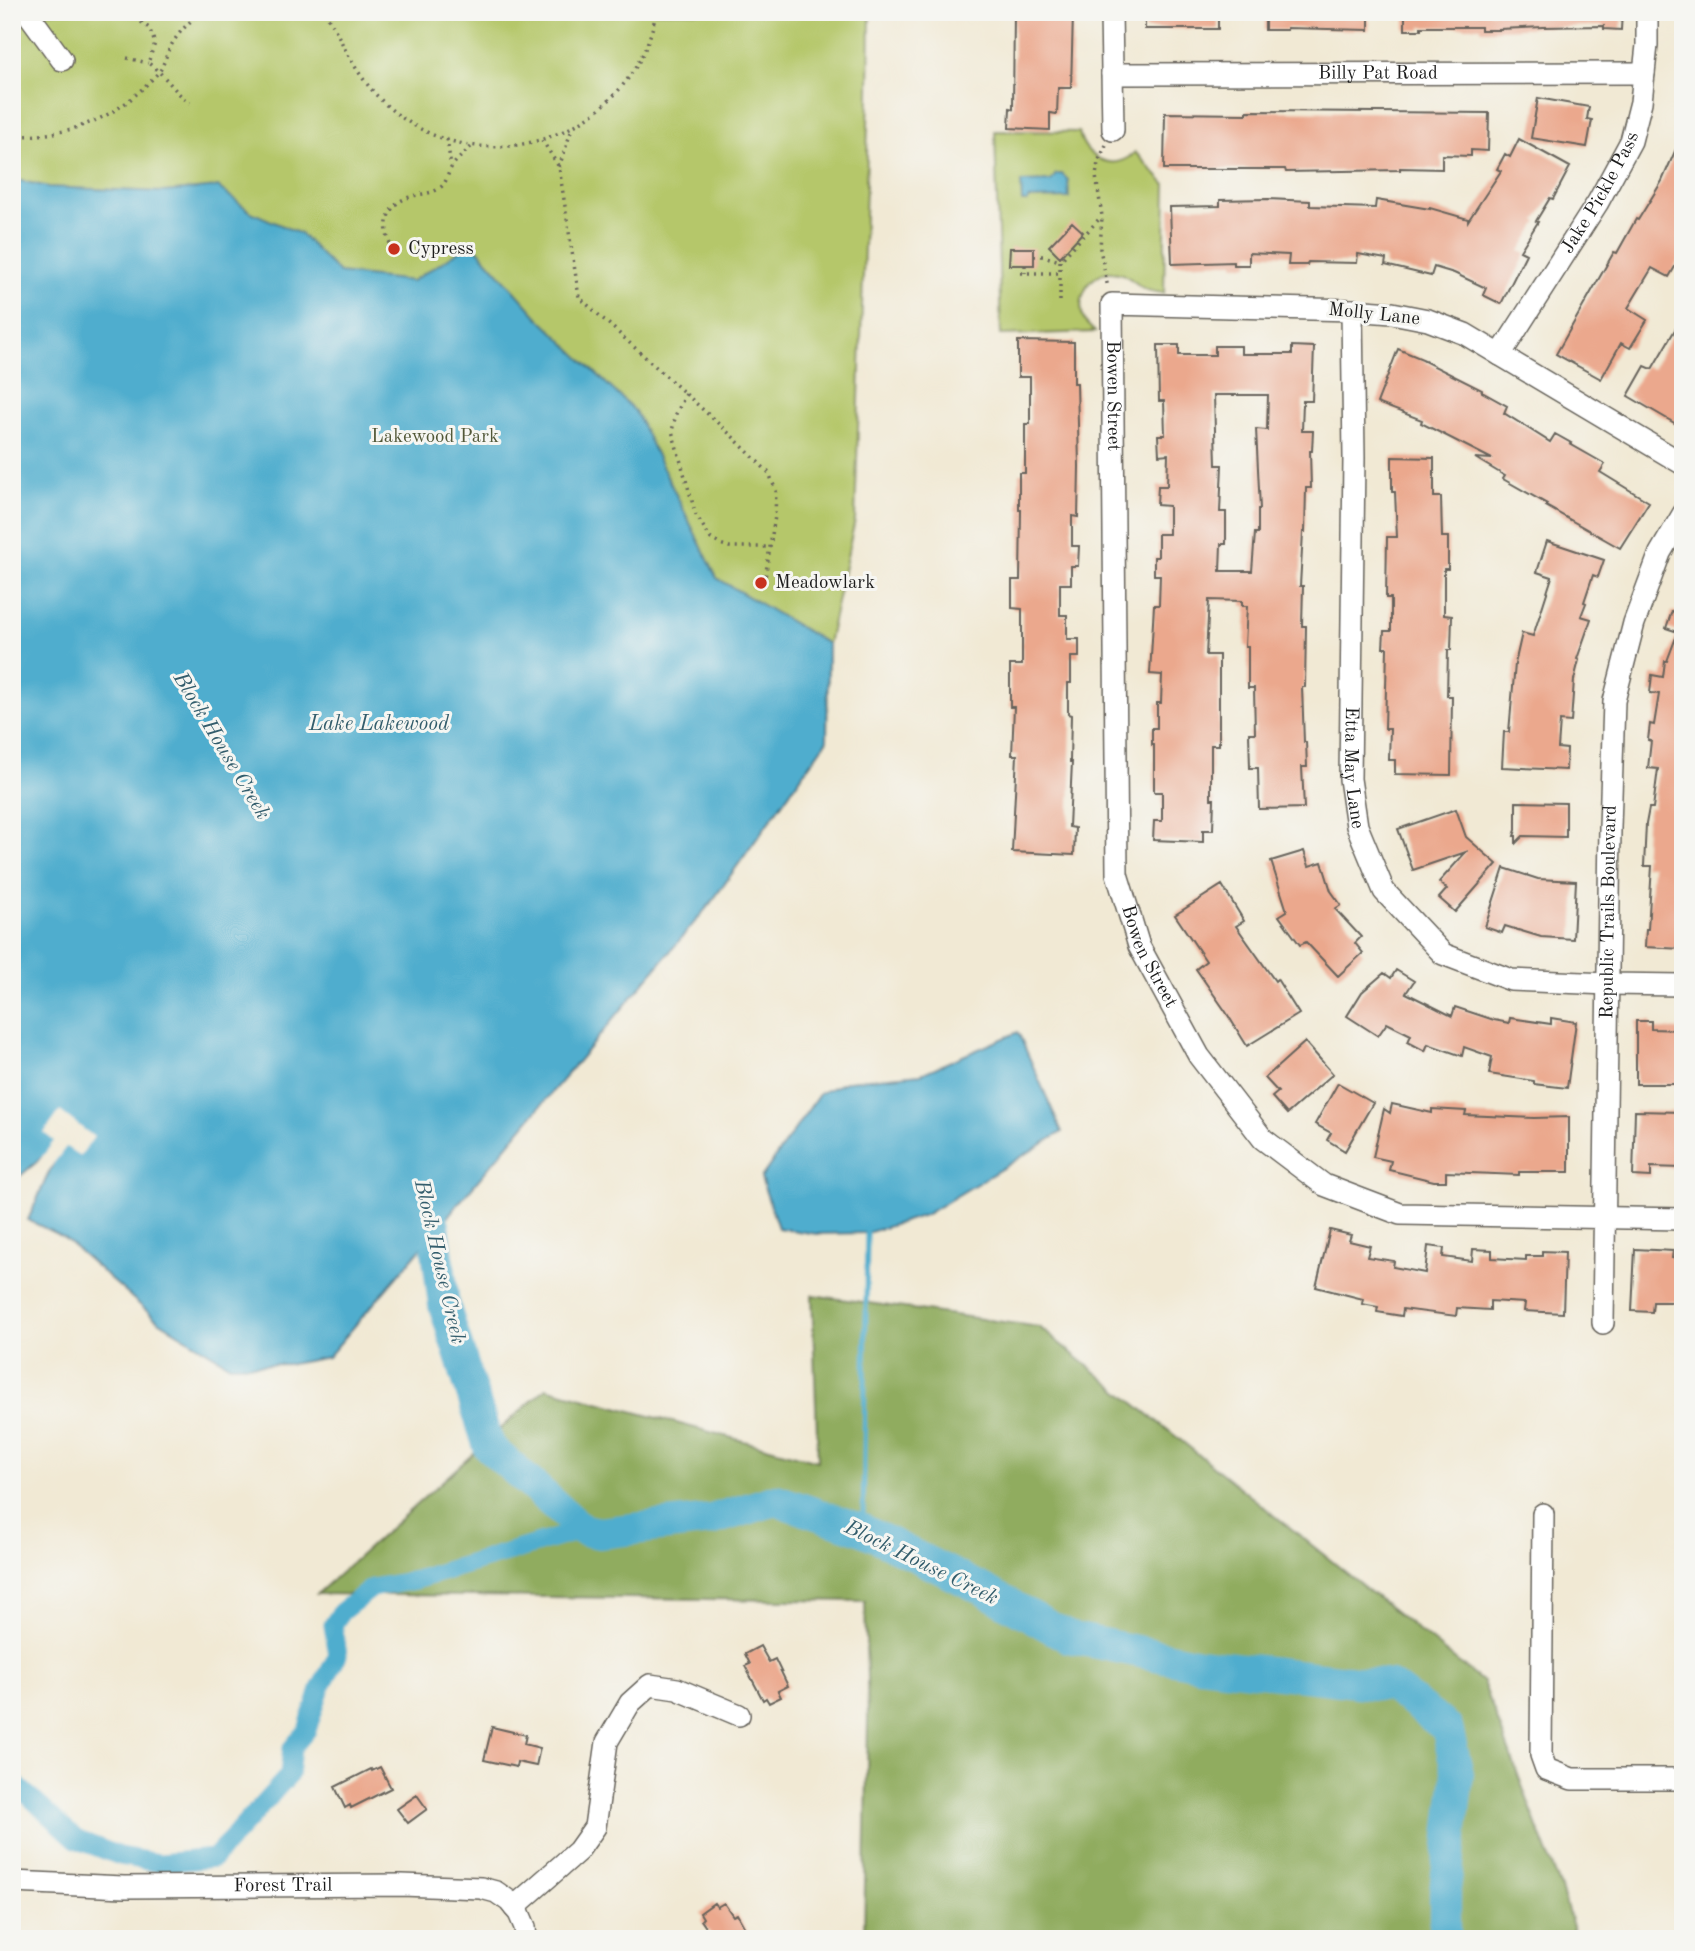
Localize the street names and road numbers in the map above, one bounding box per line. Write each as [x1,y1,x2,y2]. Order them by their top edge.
street label: Billy Pat Road [1318,64,1438,83]
street label: Jake Pickle Pass [1558,130,1642,257]
street label: Molly Lane [1327,301,1421,329]
street label: Bowen Street [1103,340,1123,451]
street label: Etta May Lane [1340,706,1367,830]
street label: Republic Trails Boulevard [1598,805,1620,1019]
street label: Bowen Street [1118,903,1180,1011]
street label: Forest Trail [233,1876,332,1896]

